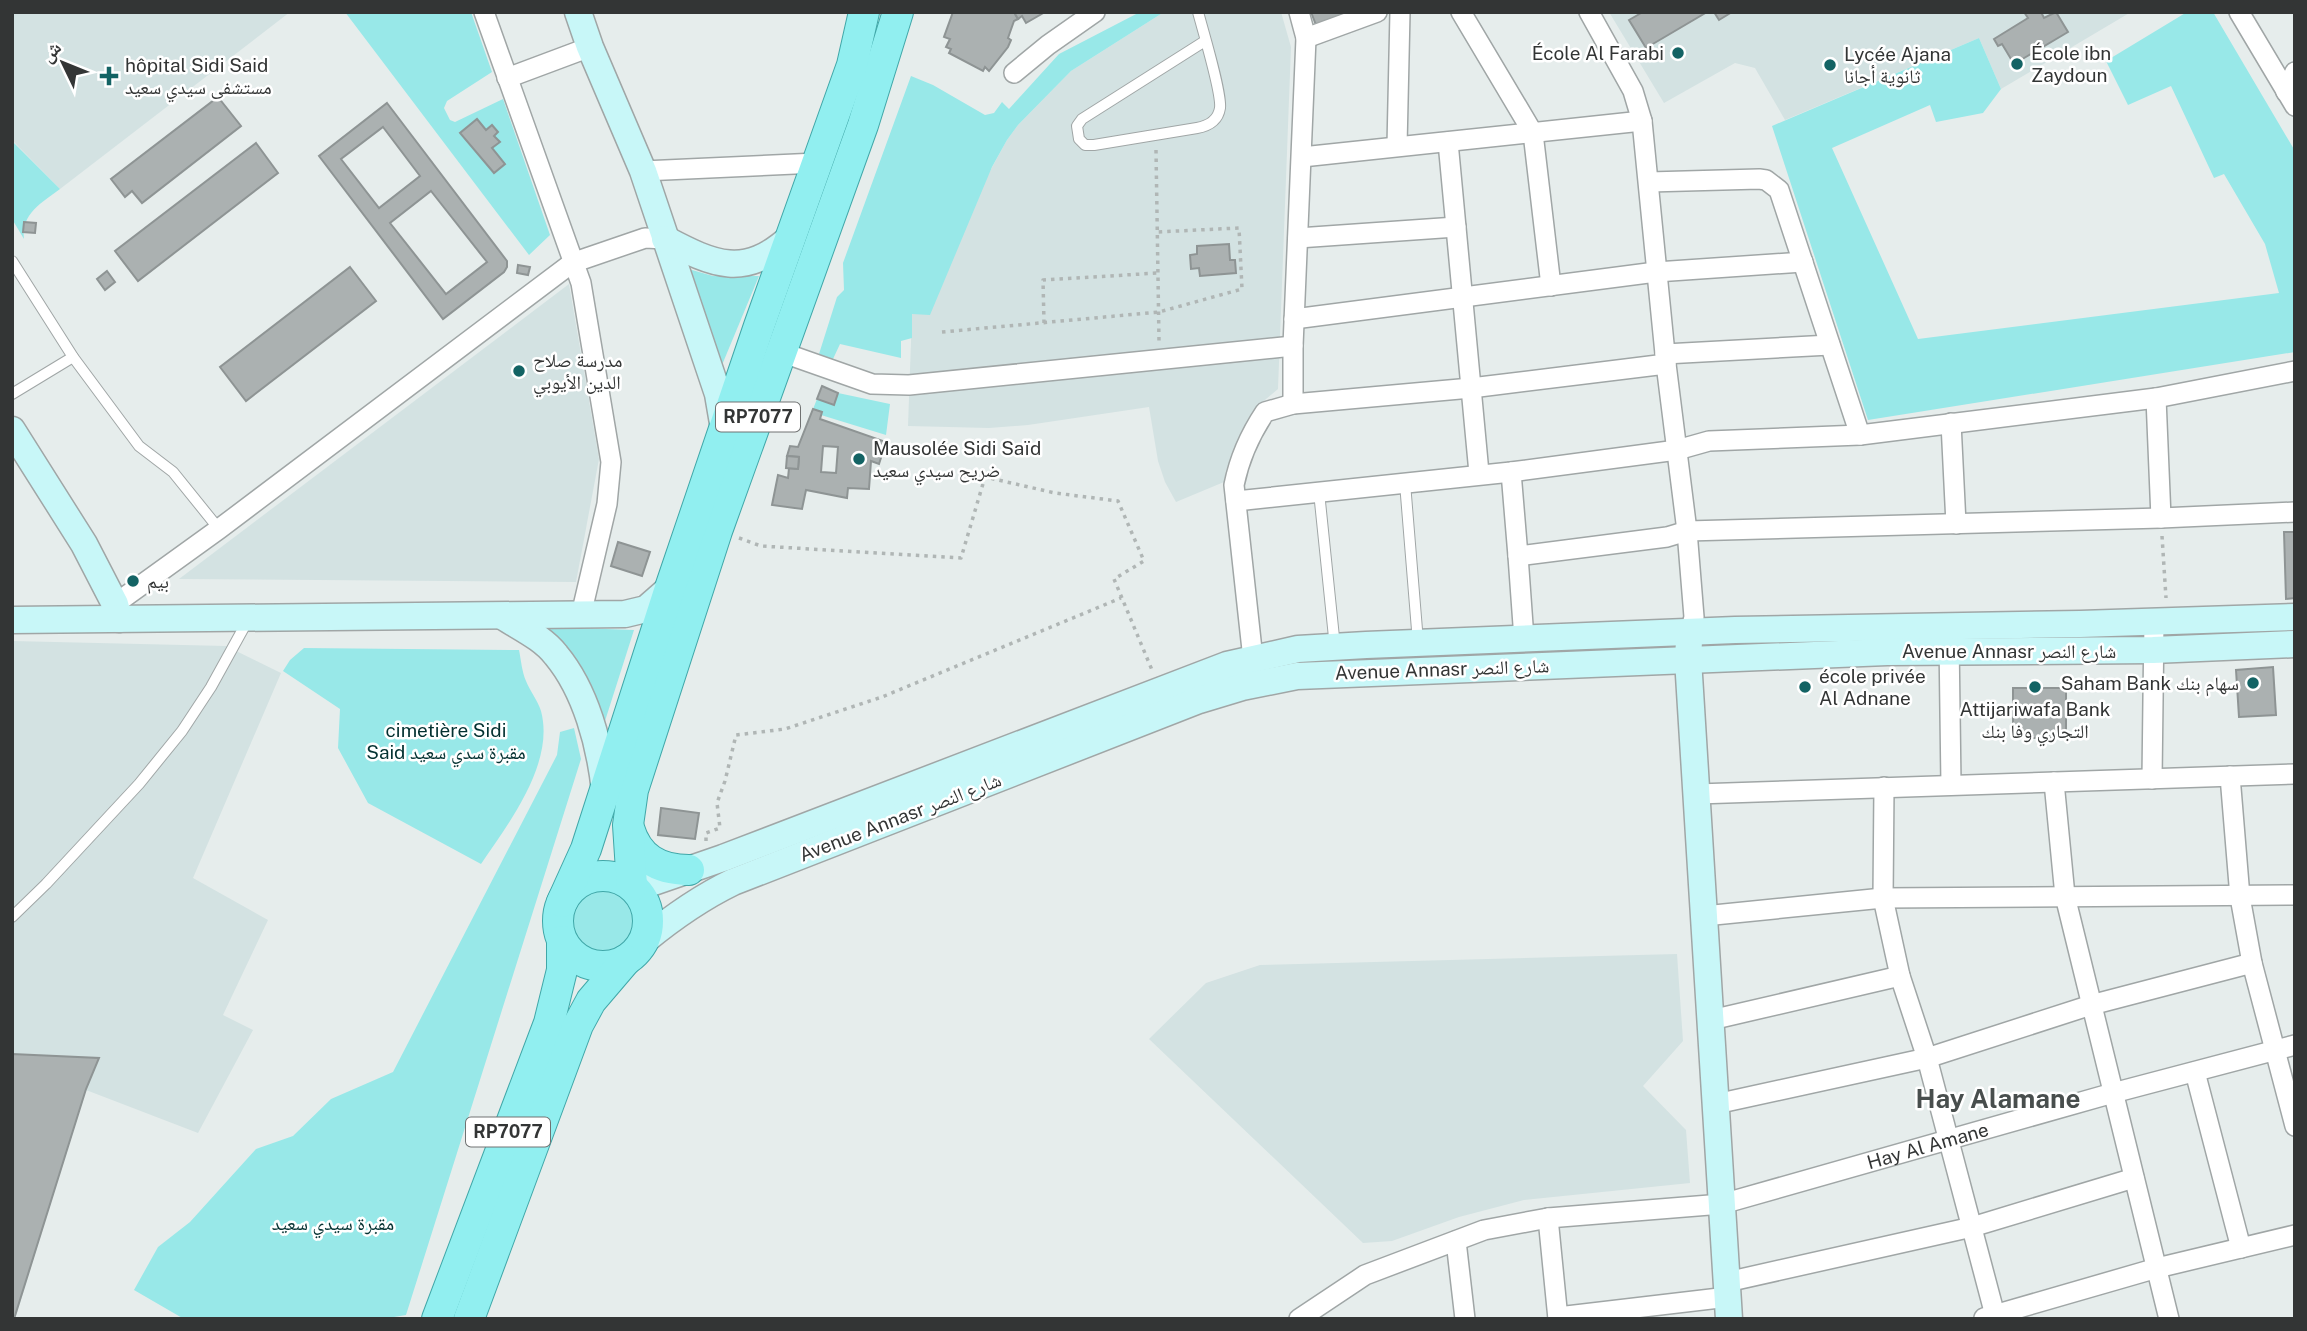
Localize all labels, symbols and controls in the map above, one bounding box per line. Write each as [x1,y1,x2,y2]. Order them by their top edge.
north arrow [28,28,98,98]
text: ش [36,37,66,67]
place label: École Al Farabi [1532,42,1664,64]
place label: École ibn Zaydoun [2031,42,2111,86]
place label: Lycée Ajana ثانوية أجانا [1844,43,1951,88]
marker: École Al Farabi [1670,45,1686,61]
place label: hôpital Sidi Said مستشفى سيدي سعيد [125,54,272,103]
marker: École ibn Zaydoun [2009,56,2025,72]
marker: Lycée Ajana ثانوية أجانا [1822,57,1838,73]
marker: hôpital Sidi Said مستشفى سيدي سعيد [99,66,119,86]
place label: مدرسة صلاح الدين الأيوبي [533,349,622,398]
marker: مدرسة صلاح الدين الأيوبي [511,363,527,379]
road number: RP7077 [716,402,800,432]
place label: Mausolée Sidi Saïd ضريح سيدي سعيد [873,437,1041,486]
marker: Mausolée Sidi Saïd ضريح سيدي سعيد [851,451,867,467]
place label: بيم [147,570,169,594]
marker: بيم [125,573,141,589]
street label: Avenue Annasr شارع النصر [1902,640,2116,663]
street label: Avenue Annasr شارع النصر [1334,654,1550,685]
place label: école privée Al Adnane [1819,665,1926,709]
place label: Saham Bank سهام بنك [2061,672,2239,697]
marker: Saham Bank سهام بنك [2245,675,2261,691]
marker: école privée Al Adnane [1797,679,1813,695]
marker: Attijariwafa Bank التجاري وفا بنك [2027,679,2043,695]
place label: Attijariwafa Bank التجاري وفا بنك [1959,698,2111,747]
park label: cimetière Sidi Said مقبرة سدي سعيد [366,719,526,768]
street label: Avenue Annasr شارع النصر [796,768,1004,867]
district label: Hay Alamane [1916,1083,2080,1114]
road number: RP7077 [466,1118,550,1147]
street label: Hay Al Amane [1864,1118,1991,1173]
park label: مقبرة سيدي سعيد [272,1212,394,1239]

